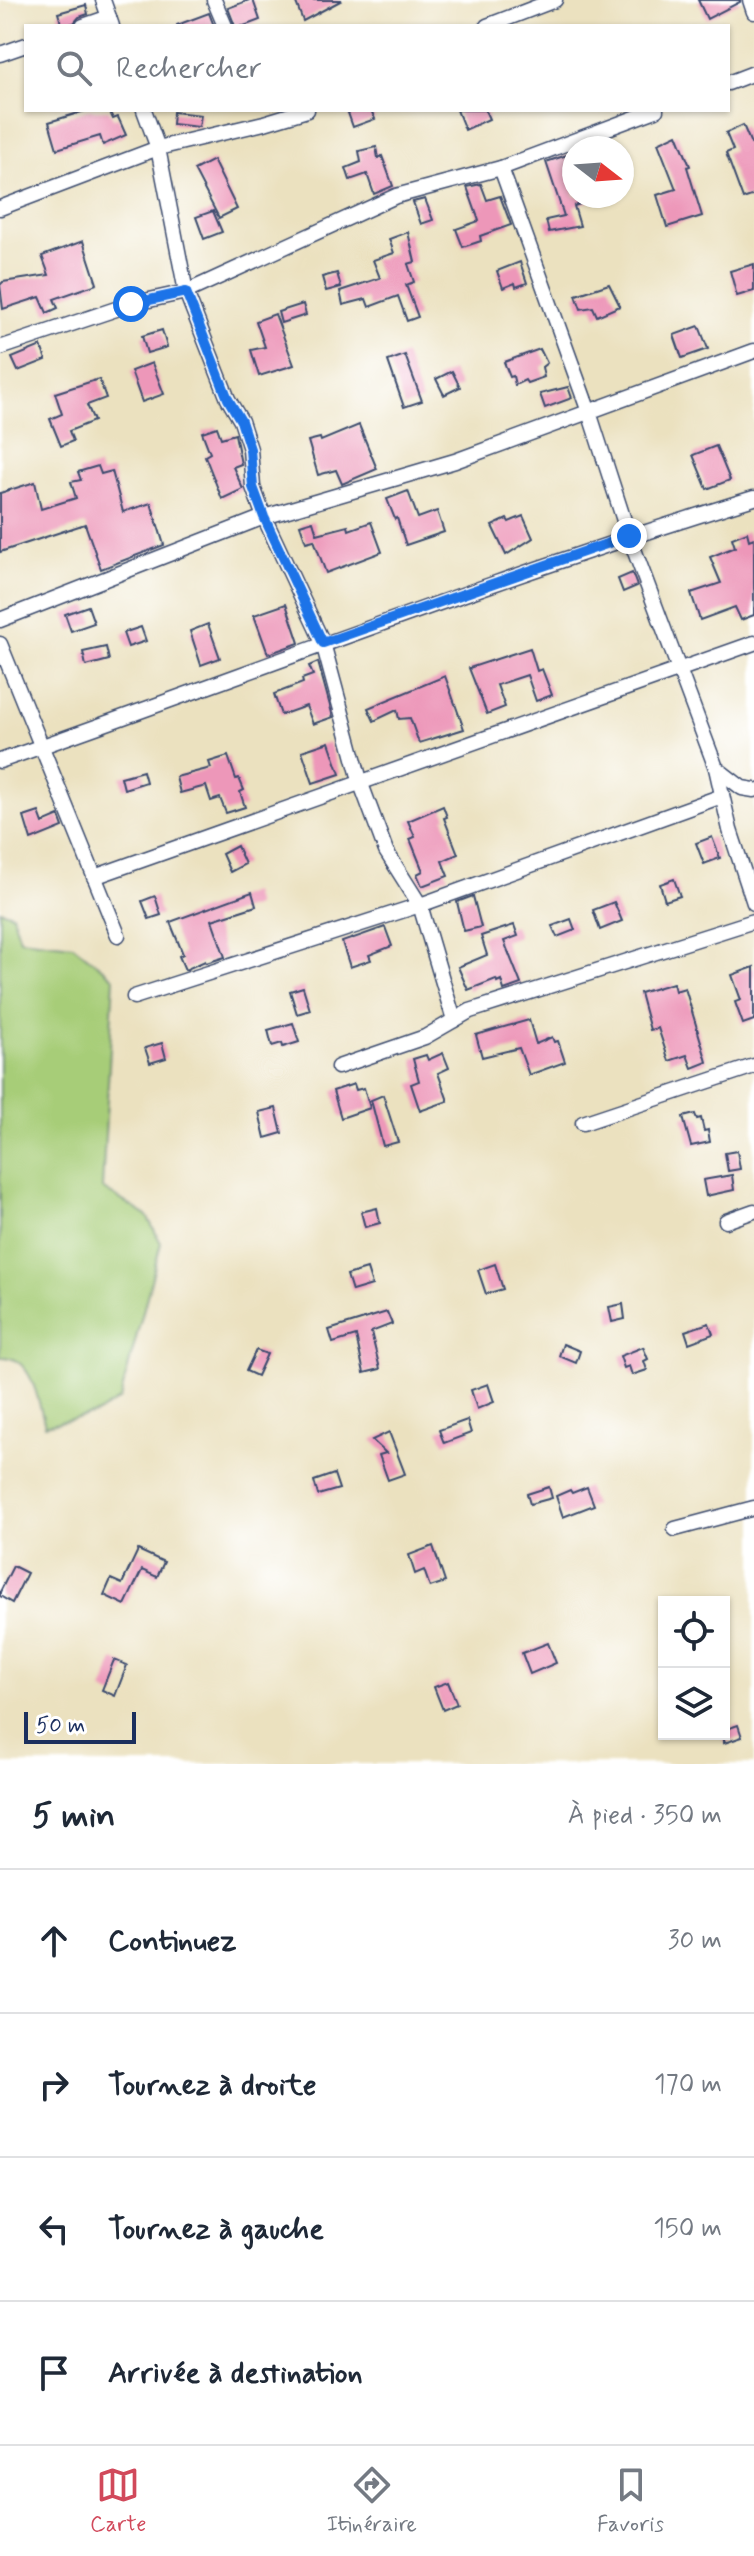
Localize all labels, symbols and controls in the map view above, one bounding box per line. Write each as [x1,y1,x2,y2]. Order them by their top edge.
search box [24,24,730,112]
icon: search [52,46,96,90]
text: Rechercher [116,49,262,88]
north arrow [562,136,634,208]
route start [113,286,149,322]
route end [611,518,647,554]
map controls [658,1596,730,1740]
button: locate [658,1596,730,1668]
button: layers [658,1668,730,1740]
scale bar [24,1708,136,1744]
text: 50 m [36,1712,85,1740]
text: 5 min [32,1794,115,1839]
text: À pied · 350 m [568,1799,722,1833]
icon: ahead [32,1919,76,1963]
text: Continuez [108,1922,237,1961]
text: 30 m [668,1924,722,1958]
icon: right [32,2063,76,2107]
text: Tournez à droite [108,2066,317,2105]
text: 170 m [654,2068,722,2102]
icon: left [32,2207,76,2251]
text: Tournez à gauche [108,2210,324,2249]
text: 150 m [653,2212,722,2246]
icon: arrive [32,2351,76,2395]
text: Arrivée à destination [108,2354,363,2393]
tab: Carte [90,2463,146,2539]
tab: Itinéraire [327,2463,417,2539]
tab: Favoris [597,2463,664,2539]

